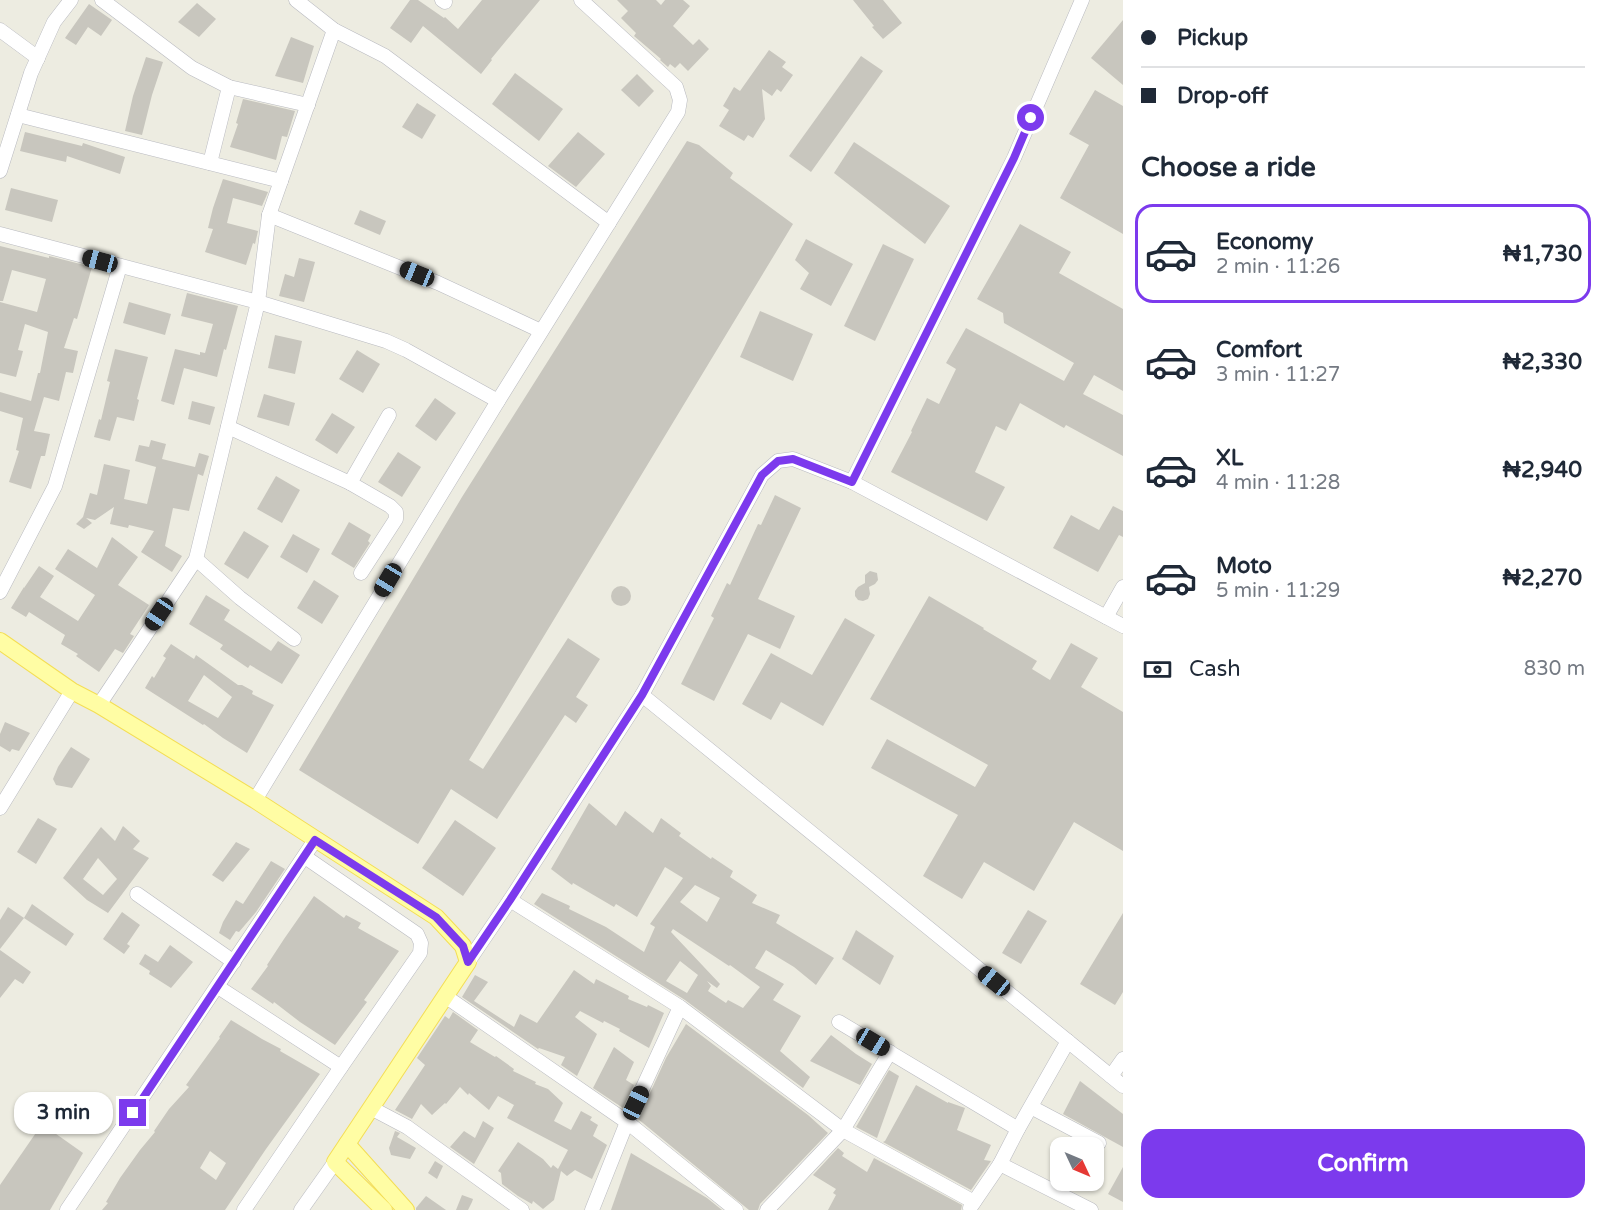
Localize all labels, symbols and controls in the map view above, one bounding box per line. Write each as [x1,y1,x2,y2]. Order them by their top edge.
text: Pickup [1177,25,1248,51]
text: Drop-off [1177,83,1268,109]
route start [1017,104,1044,131]
text: Choose a ride [1141,151,1316,184]
icon: car [1144,227,1198,281]
text: Economy [1216,229,1313,255]
text: ₦1,730 [1503,241,1582,267]
car [80,248,120,274]
text: 2 min · 11:26 [1216,255,1340,279]
car [397,259,437,289]
icon: car [1144,335,1198,389]
text: Comfort [1216,337,1302,363]
text: ₦2,330 [1503,349,1582,375]
text: 3 min · 11:27 [1216,363,1340,387]
icon: car [1144,443,1198,497]
text: XL [1216,445,1243,471]
text: ₦2,940 [1503,457,1582,483]
text: 4 min · 11:28 [1216,471,1340,495]
icon: car [1144,551,1198,605]
text: Moto [1216,553,1272,579]
car [371,560,405,600]
text: ₦2,270 [1503,565,1582,591]
text: 5 min · 11:29 [1216,579,1340,603]
car [141,594,177,634]
icon: cash [1141,653,1174,686]
text: Cash [1189,656,1241,682]
text: 830 m [1524,657,1585,681]
car [974,963,1014,999]
car [853,1025,893,1059]
car [620,1083,652,1123]
callout: 3 min [13,1092,112,1134]
route end [119,1099,146,1126]
text: 3 min [37,1101,90,1125]
button: Confirm [1141,1129,1585,1198]
north arrow [1050,1137,1104,1191]
map controls [1050,1137,1104,1191]

